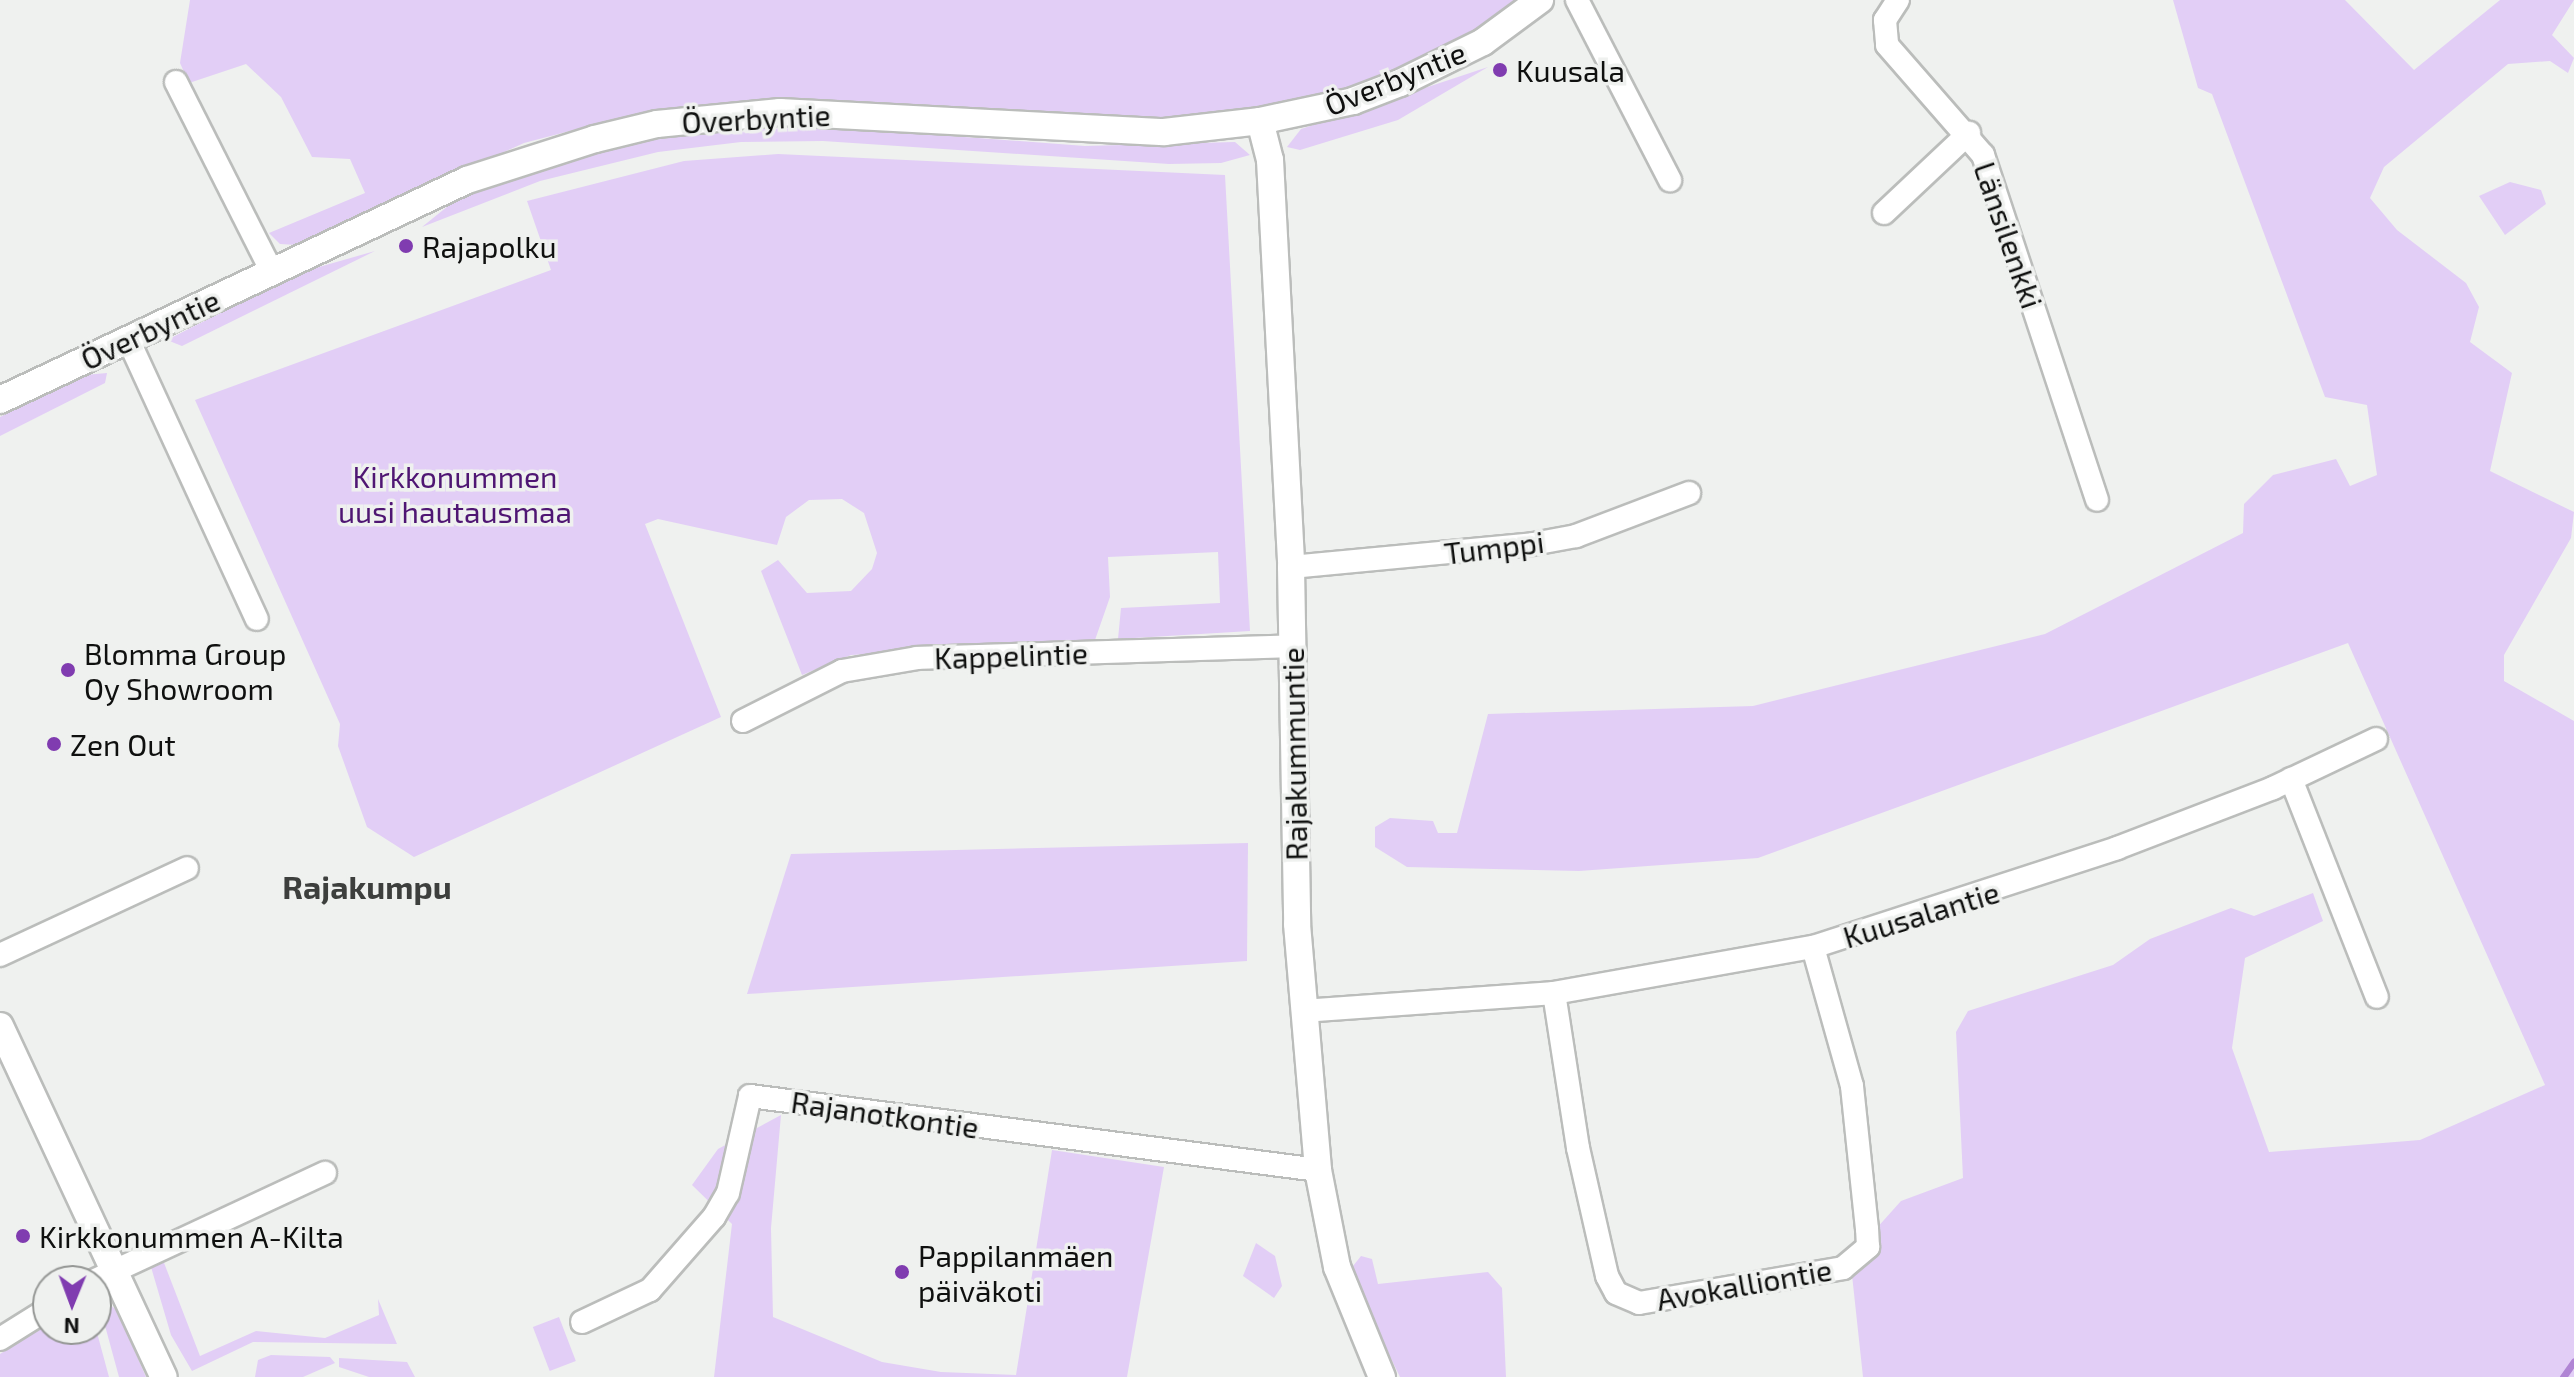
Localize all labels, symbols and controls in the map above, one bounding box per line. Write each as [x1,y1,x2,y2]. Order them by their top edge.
street label: Överbyntie [1319,33,1471,123]
place label: Kuusala [1516,52,1625,88]
marker: Kuusala [1491,61,1509,79]
street label: Överbyntie [681,96,831,140]
street label: Länsilenkki [1967,157,2051,313]
place label: Rajapolku [422,228,557,264]
marker: Rajapolku [397,237,415,255]
street label: Överbyntie [75,281,225,377]
park label: Kirkkonummen uusi hautausmaa [338,458,572,528]
street label: Tumppi [1442,523,1546,571]
street label: Kappelintie [933,634,1089,676]
place label: Blomma Group Oy Showroom [84,635,286,706]
street label: Rajakummuntie [1274,647,1314,861]
marker: Blomma Group Oy Showroom [59,661,77,679]
place label: Zen Out [70,726,176,762]
marker: Zen Out [45,735,63,753]
district label: Rajakumpu [282,867,452,905]
street label: Kuusalantie [1839,873,2003,955]
street label: Rajanotkontie [789,1083,981,1145]
place label: Kirkkonummen A-Kilta [39,1218,345,1254]
marker: Kirkkonummen A-Kilta [14,1227,32,1245]
place label: Pappilanmäen päiväkoti [918,1237,1113,1308]
street label: Avokalliontie [1654,1251,1834,1317]
marker: Pappilanmäen päiväkoti [893,1263,911,1281]
north arrow [32,1265,112,1345]
text: N [63,1314,80,1340]

